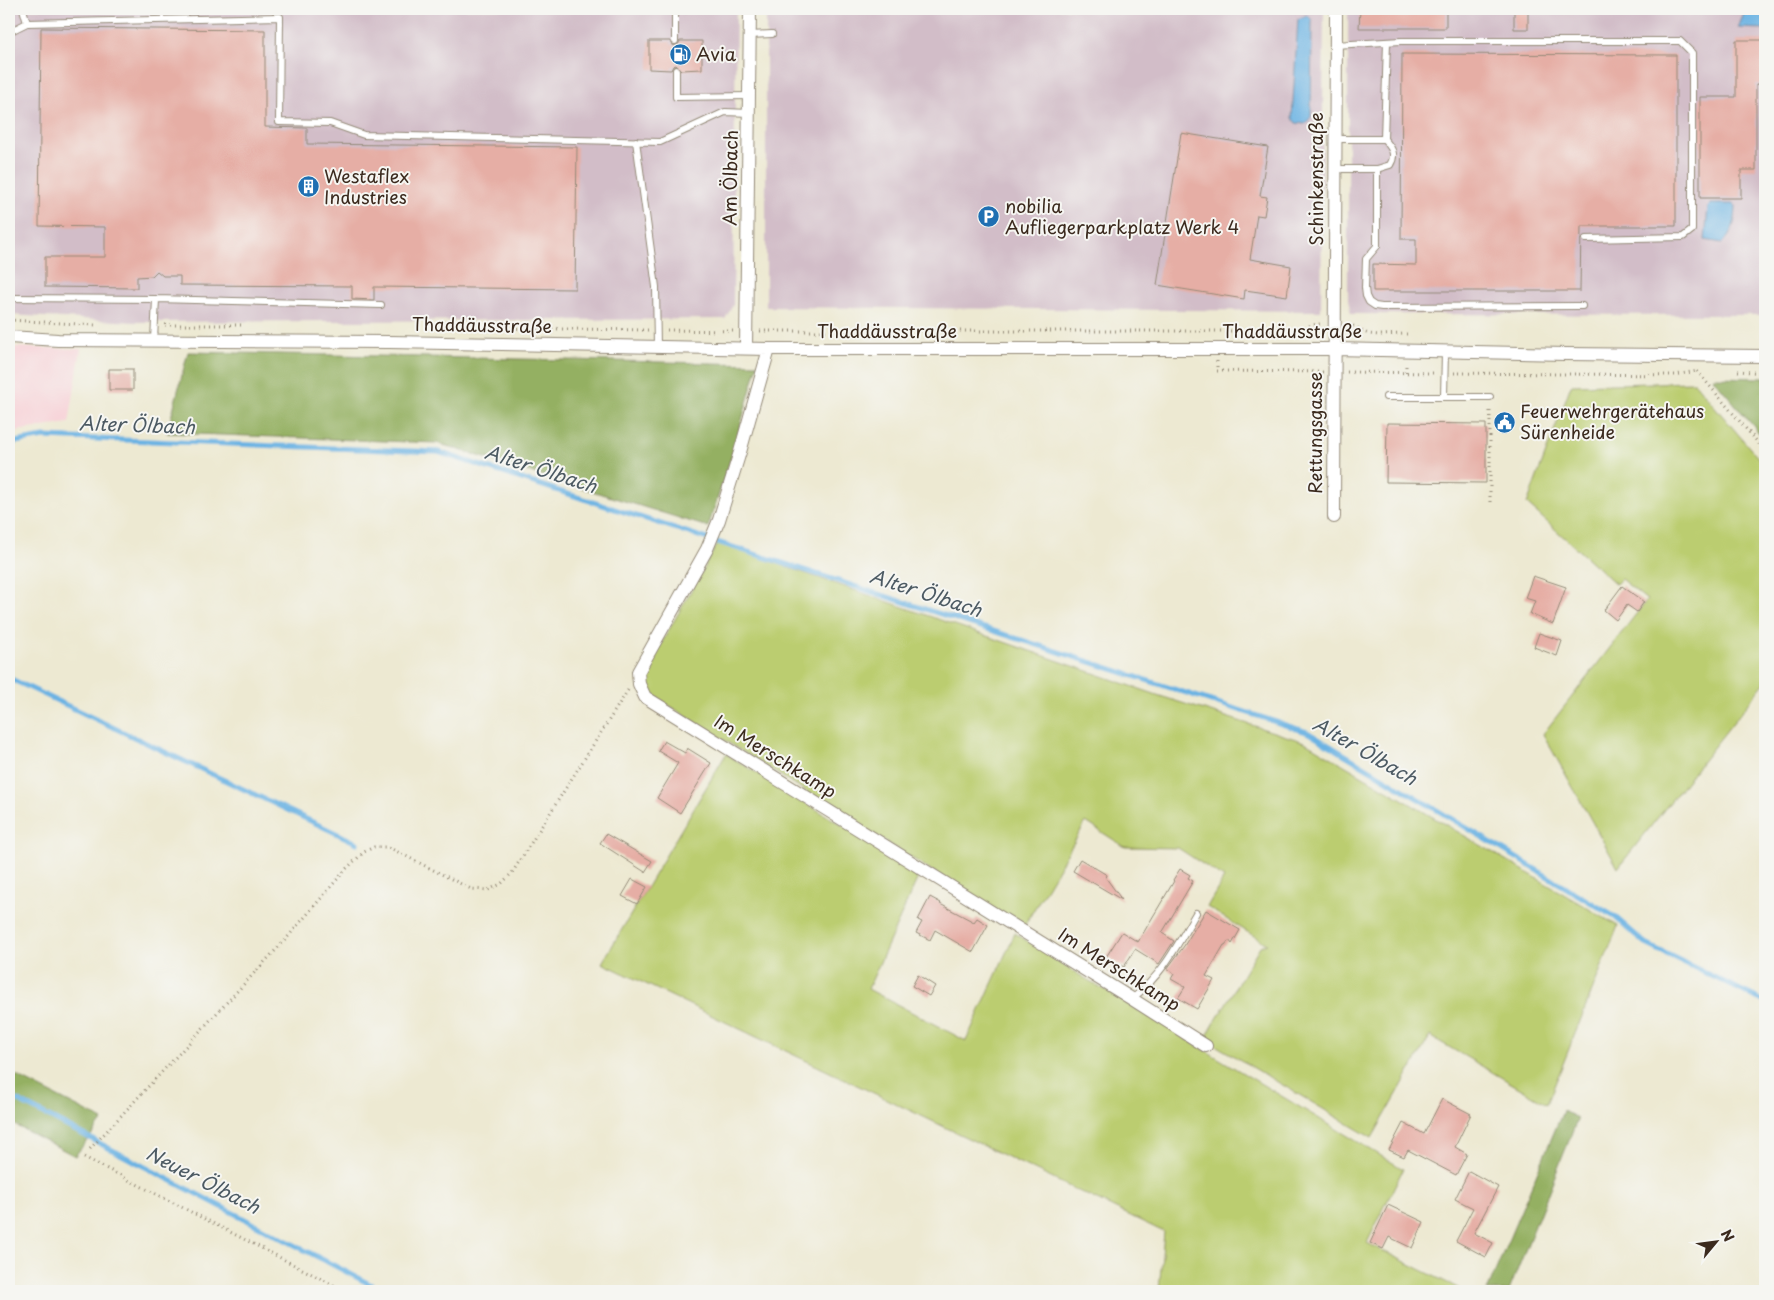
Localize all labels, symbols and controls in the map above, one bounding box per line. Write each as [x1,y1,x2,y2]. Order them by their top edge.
place label: Avia [696,40,737,67]
fuel station icon: Avia [668,43,692,67]
street label: Schinkenstraße [1302,112,1329,246]
street label: Am Ölbach [715,130,744,226]
place label: Westaflex Industries [324,162,409,210]
building icon: Westaflex Industries [296,175,320,199]
place label: nobilia Aufliegerparkplatz Werk 4 [1005,192,1239,240]
parking icon: nobilia Aufliegerparkplatz Werk 4 [977,205,1001,229]
street label: Thaddäusstraße [412,310,552,339]
street label: Thaddäusstraße [817,317,957,344]
street label: Thaddäusstraße [1222,317,1362,344]
street label: Rettungsgasse [1301,372,1328,494]
place label: Feuerwehrgerätehaus Sürenheide [1520,397,1704,445]
water label: Alter Ölbach [79,408,196,440]
public building icon: Feuerwehrgerätehaus Sürenheide [1492,410,1516,434]
water label: Alter Ölbach [482,437,602,500]
water label: Alter Ölbach [867,561,987,624]
street label: Im Merschkamp [709,707,842,804]
water label: Alter Ölbach [1308,709,1423,792]
street label: Im Merschkamp [1053,920,1186,1017]
water label: Neuer Ölbach [142,1138,266,1220]
north arrow [1692,1218,1742,1268]
text: N [1716,1226,1740,1245]

